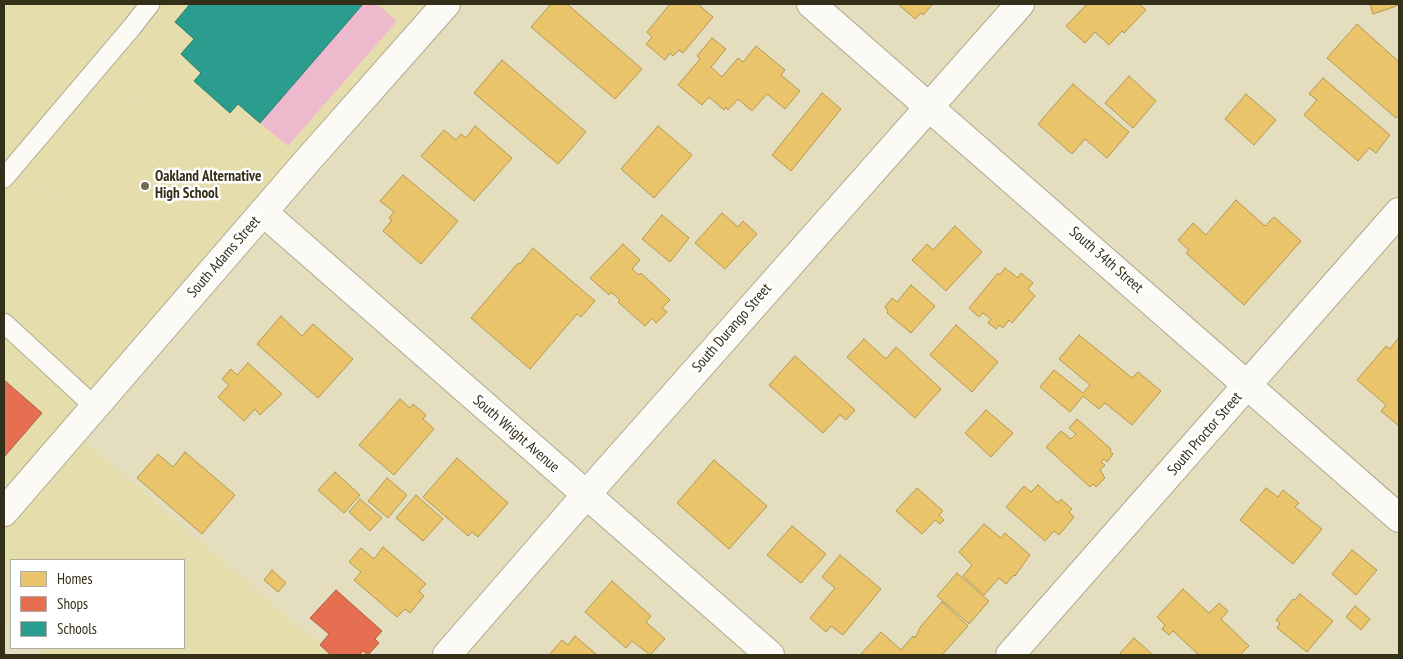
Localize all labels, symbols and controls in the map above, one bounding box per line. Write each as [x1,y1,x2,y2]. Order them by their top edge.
place label: Oakland Alternative High School [155,168,261,203]
marker: Oakland Alternative High School [139,180,151,192]
street label: South Adams Street [184,213,264,301]
street label: South 34th Street [1065,223,1147,297]
street label: South Durango Street [689,280,775,376]
street label: South Proctor Street [1164,389,1246,479]
street label: South Wright Avenue [469,392,563,476]
legend [10,559,185,649]
text: Homes [57,569,93,588]
text: Shops [57,594,88,613]
text: Schools [57,619,97,638]

